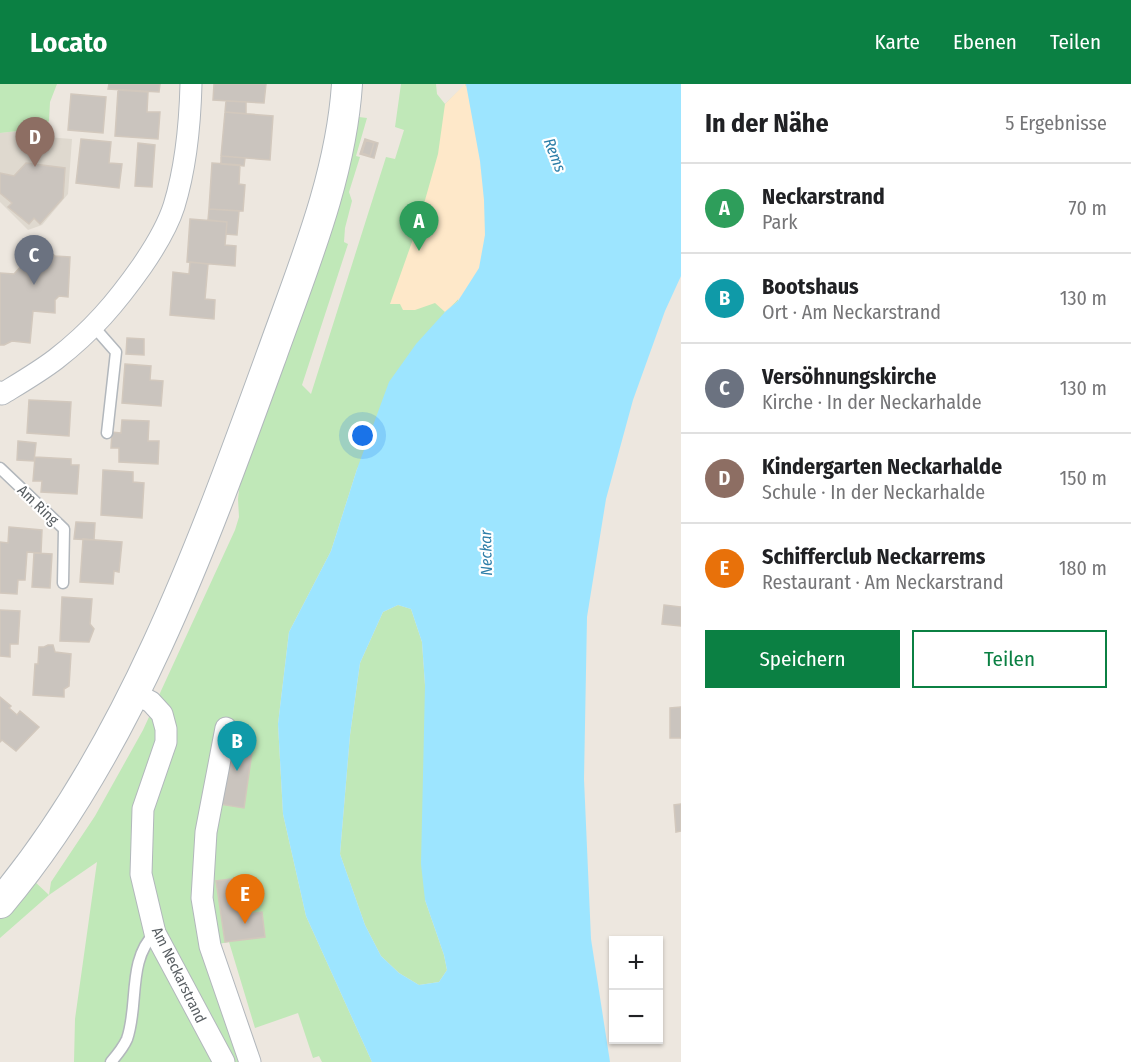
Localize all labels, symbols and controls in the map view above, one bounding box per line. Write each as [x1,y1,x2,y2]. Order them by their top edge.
text: Locato [30,26,108,59]
text: Karte [874,29,920,55]
text: Ebenen [953,29,1017,55]
text: Teilen [1050,29,1101,55]
text: In der Nähe [705,108,829,139]
text: 5 Ergebnisse [1005,111,1107,135]
pin: D [15,118,54,167]
water label: Rems [540,135,570,175]
text: Neckarstrand [762,183,885,210]
text: A [719,196,730,220]
text: 70 m [1069,196,1107,220]
pin: A [400,202,438,251]
text: Park [762,210,798,234]
pin: C [15,236,54,285]
text: Bootshaus [762,273,859,300]
text: B [719,286,730,310]
text: 130 m [1060,286,1107,310]
text: Ort · Am Neckarstrand [762,300,941,324]
text: Versöhnungskirche [762,363,936,390]
text: C [719,376,730,400]
text: 130 m [1060,376,1107,400]
text: Kirche · In der Neckarhalde [762,390,982,414]
your location [348,421,377,450]
text: Kindergarten Neckarhalde [762,453,1002,480]
text: D [719,466,730,490]
text: 150 m [1060,466,1107,490]
text: Schule · In der Neckarhalde [762,480,985,504]
street label: Am Ring [14,481,62,529]
water label: Neckar [476,529,496,576]
text: Schifferclub Neckarrems [762,543,985,570]
text: E [720,556,729,580]
text: 180 m [1059,556,1107,580]
text: Restaurant · Am Neckarstrand [762,570,1004,594]
button: Speichern [705,630,900,688]
button: Teilen [912,630,1107,688]
pin: B [218,722,256,771]
pin: E [226,874,264,924]
street label: Am Neckarstrand [148,924,210,1026]
map controls [609,936,663,1044]
button: + [609,936,663,990]
button: − [609,990,663,1044]

